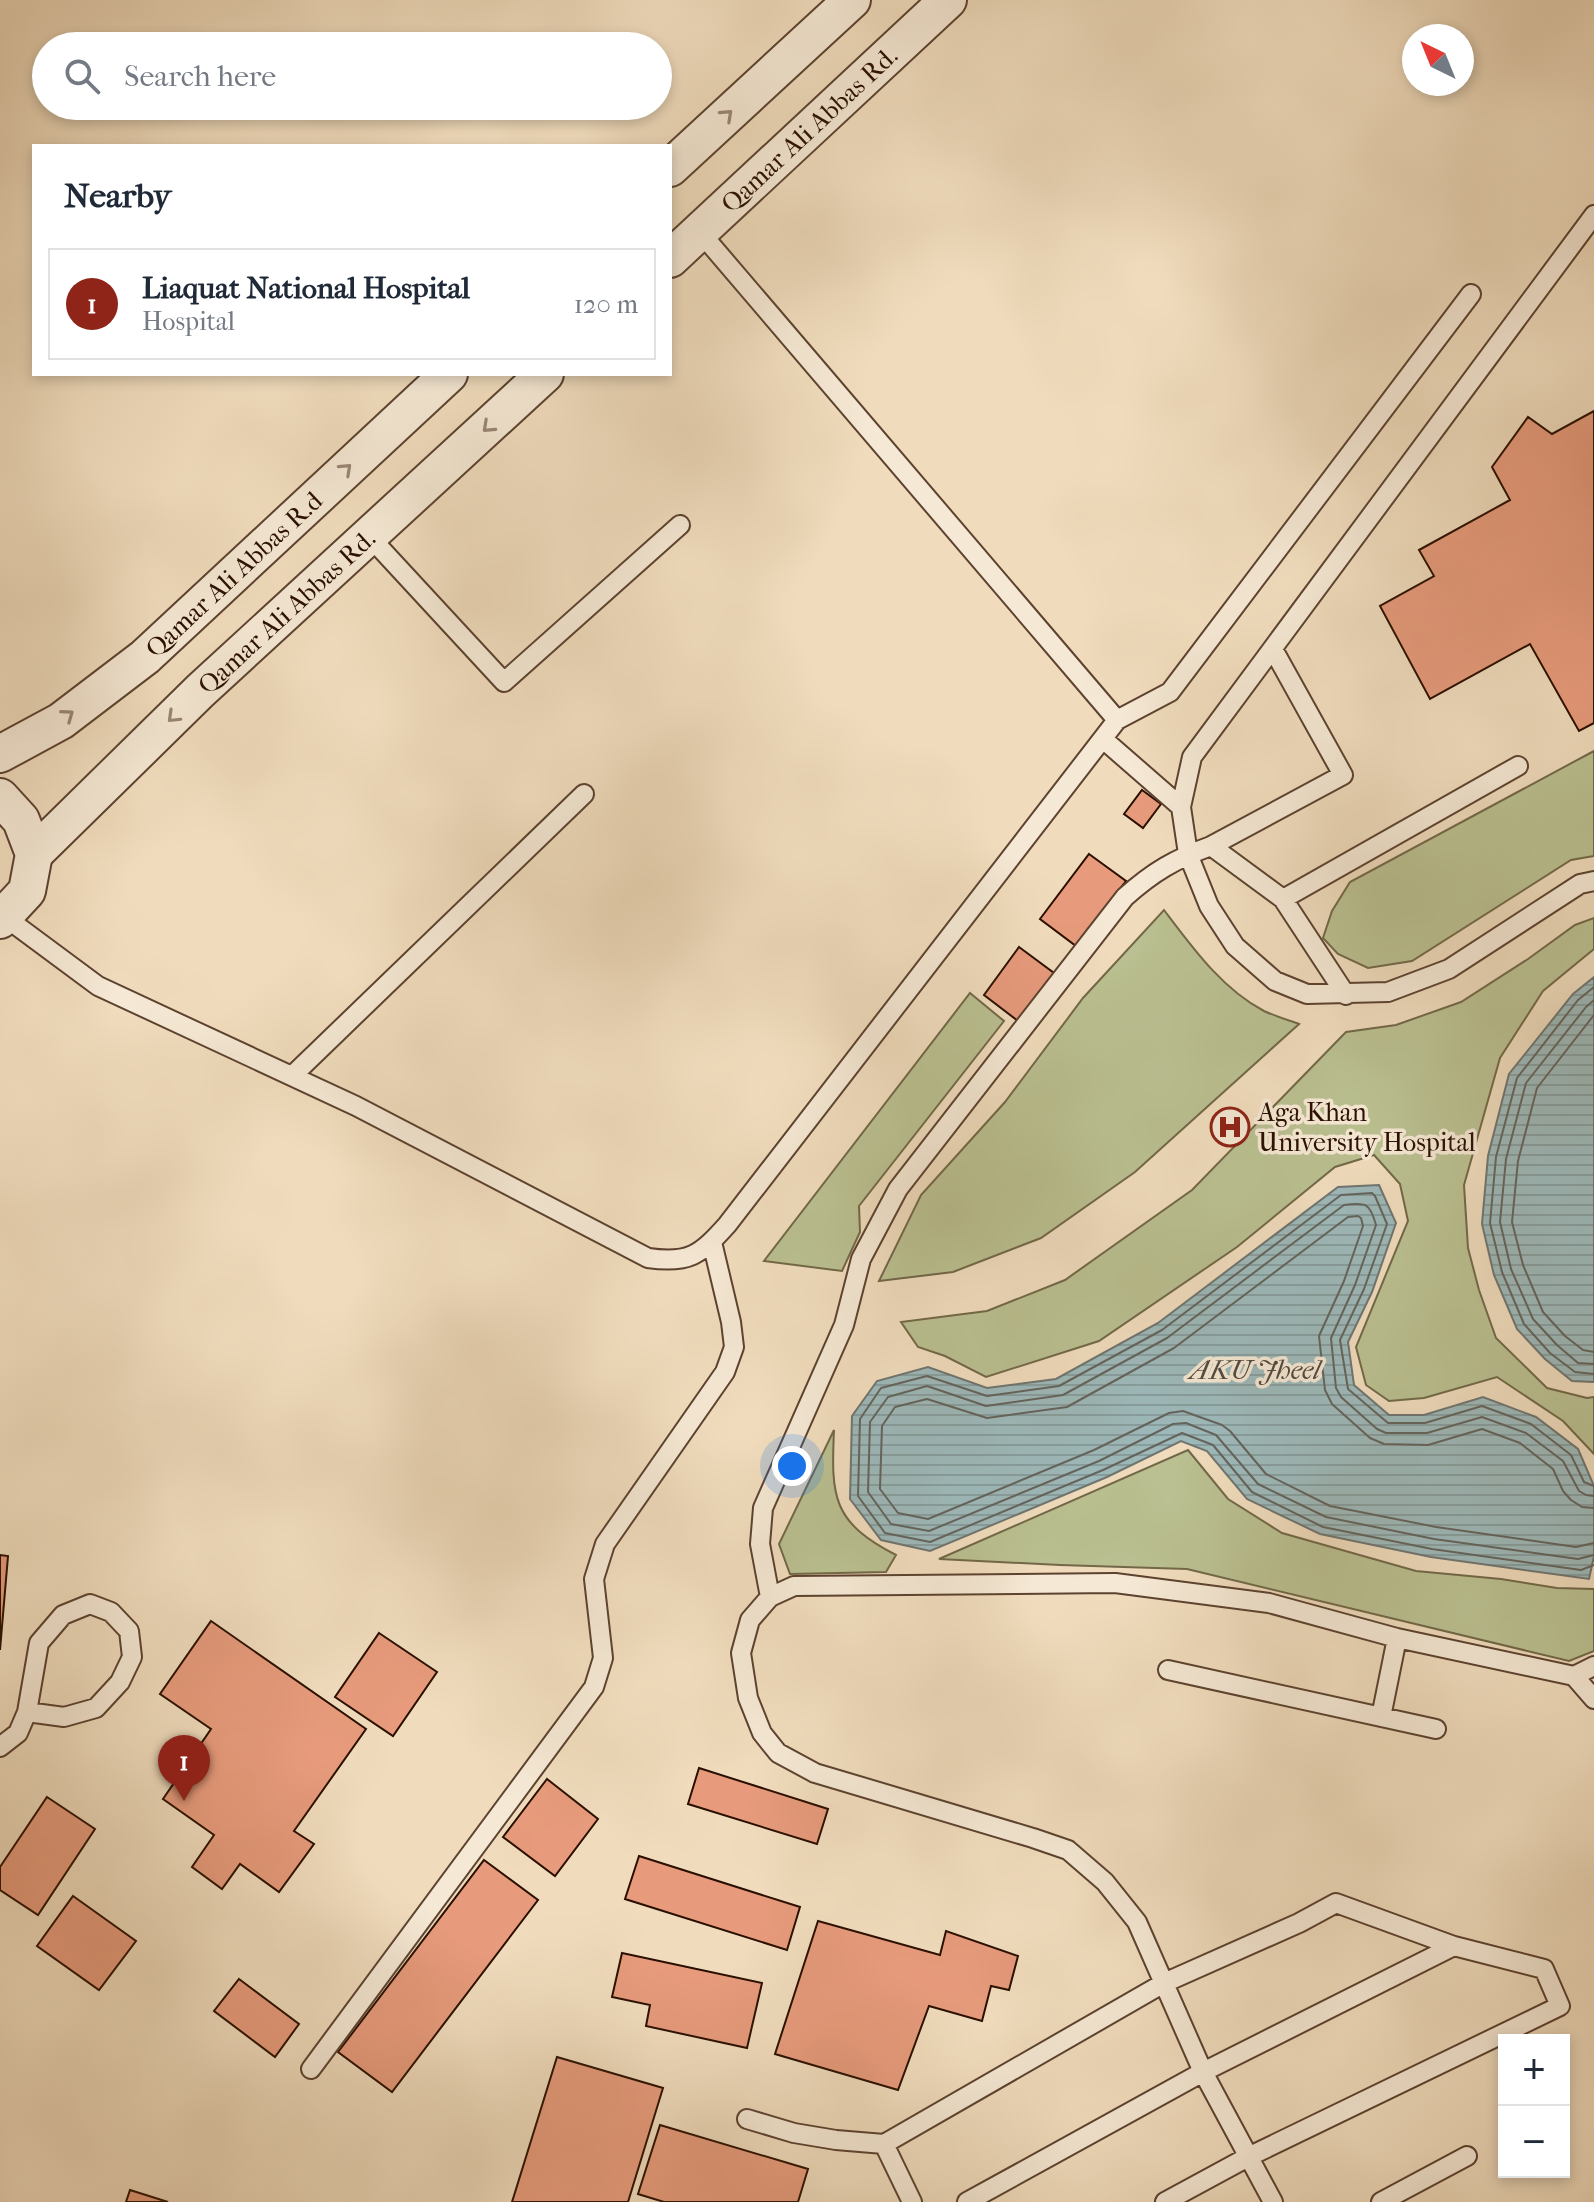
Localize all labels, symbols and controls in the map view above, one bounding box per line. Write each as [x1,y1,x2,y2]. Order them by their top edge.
north arrow [1402,24,1474,96]
search box [32,32,672,120]
street label: Qamar Ali Abbas Rd. [715,40,904,219]
icon: search [60,54,104,98]
text: Search here [124,59,276,94]
one-way arrow [718,109,732,124]
text: Nearby [64,176,171,216]
text: Liaquat National Hospital [142,271,470,306]
text: 1 [87,289,97,320]
text: 120 m [574,289,638,320]
text: Hospital [142,306,235,337]
one-way arrow [482,417,497,431]
one-way arrow [337,465,352,479]
street label: Qamar Ali Abbas R.d [139,485,329,664]
street label: Qamar Ali Abbas Rd. [192,523,382,701]
one-way arrow [168,708,183,722]
one-way arrow [59,711,73,725]
place label: Aga Khan University Hospital [1257,1097,1476,1158]
hospital icon: Aga Khan University Hospital [1209,1106,1251,1148]
water label: AKU Jheel [1187,1353,1323,1386]
your location [772,1446,812,1486]
pin: 1 [158,1735,210,1801]
map controls [1498,2034,1570,2178]
button: + [1498,2034,1570,2106]
button: − [1498,2106,1570,2178]

